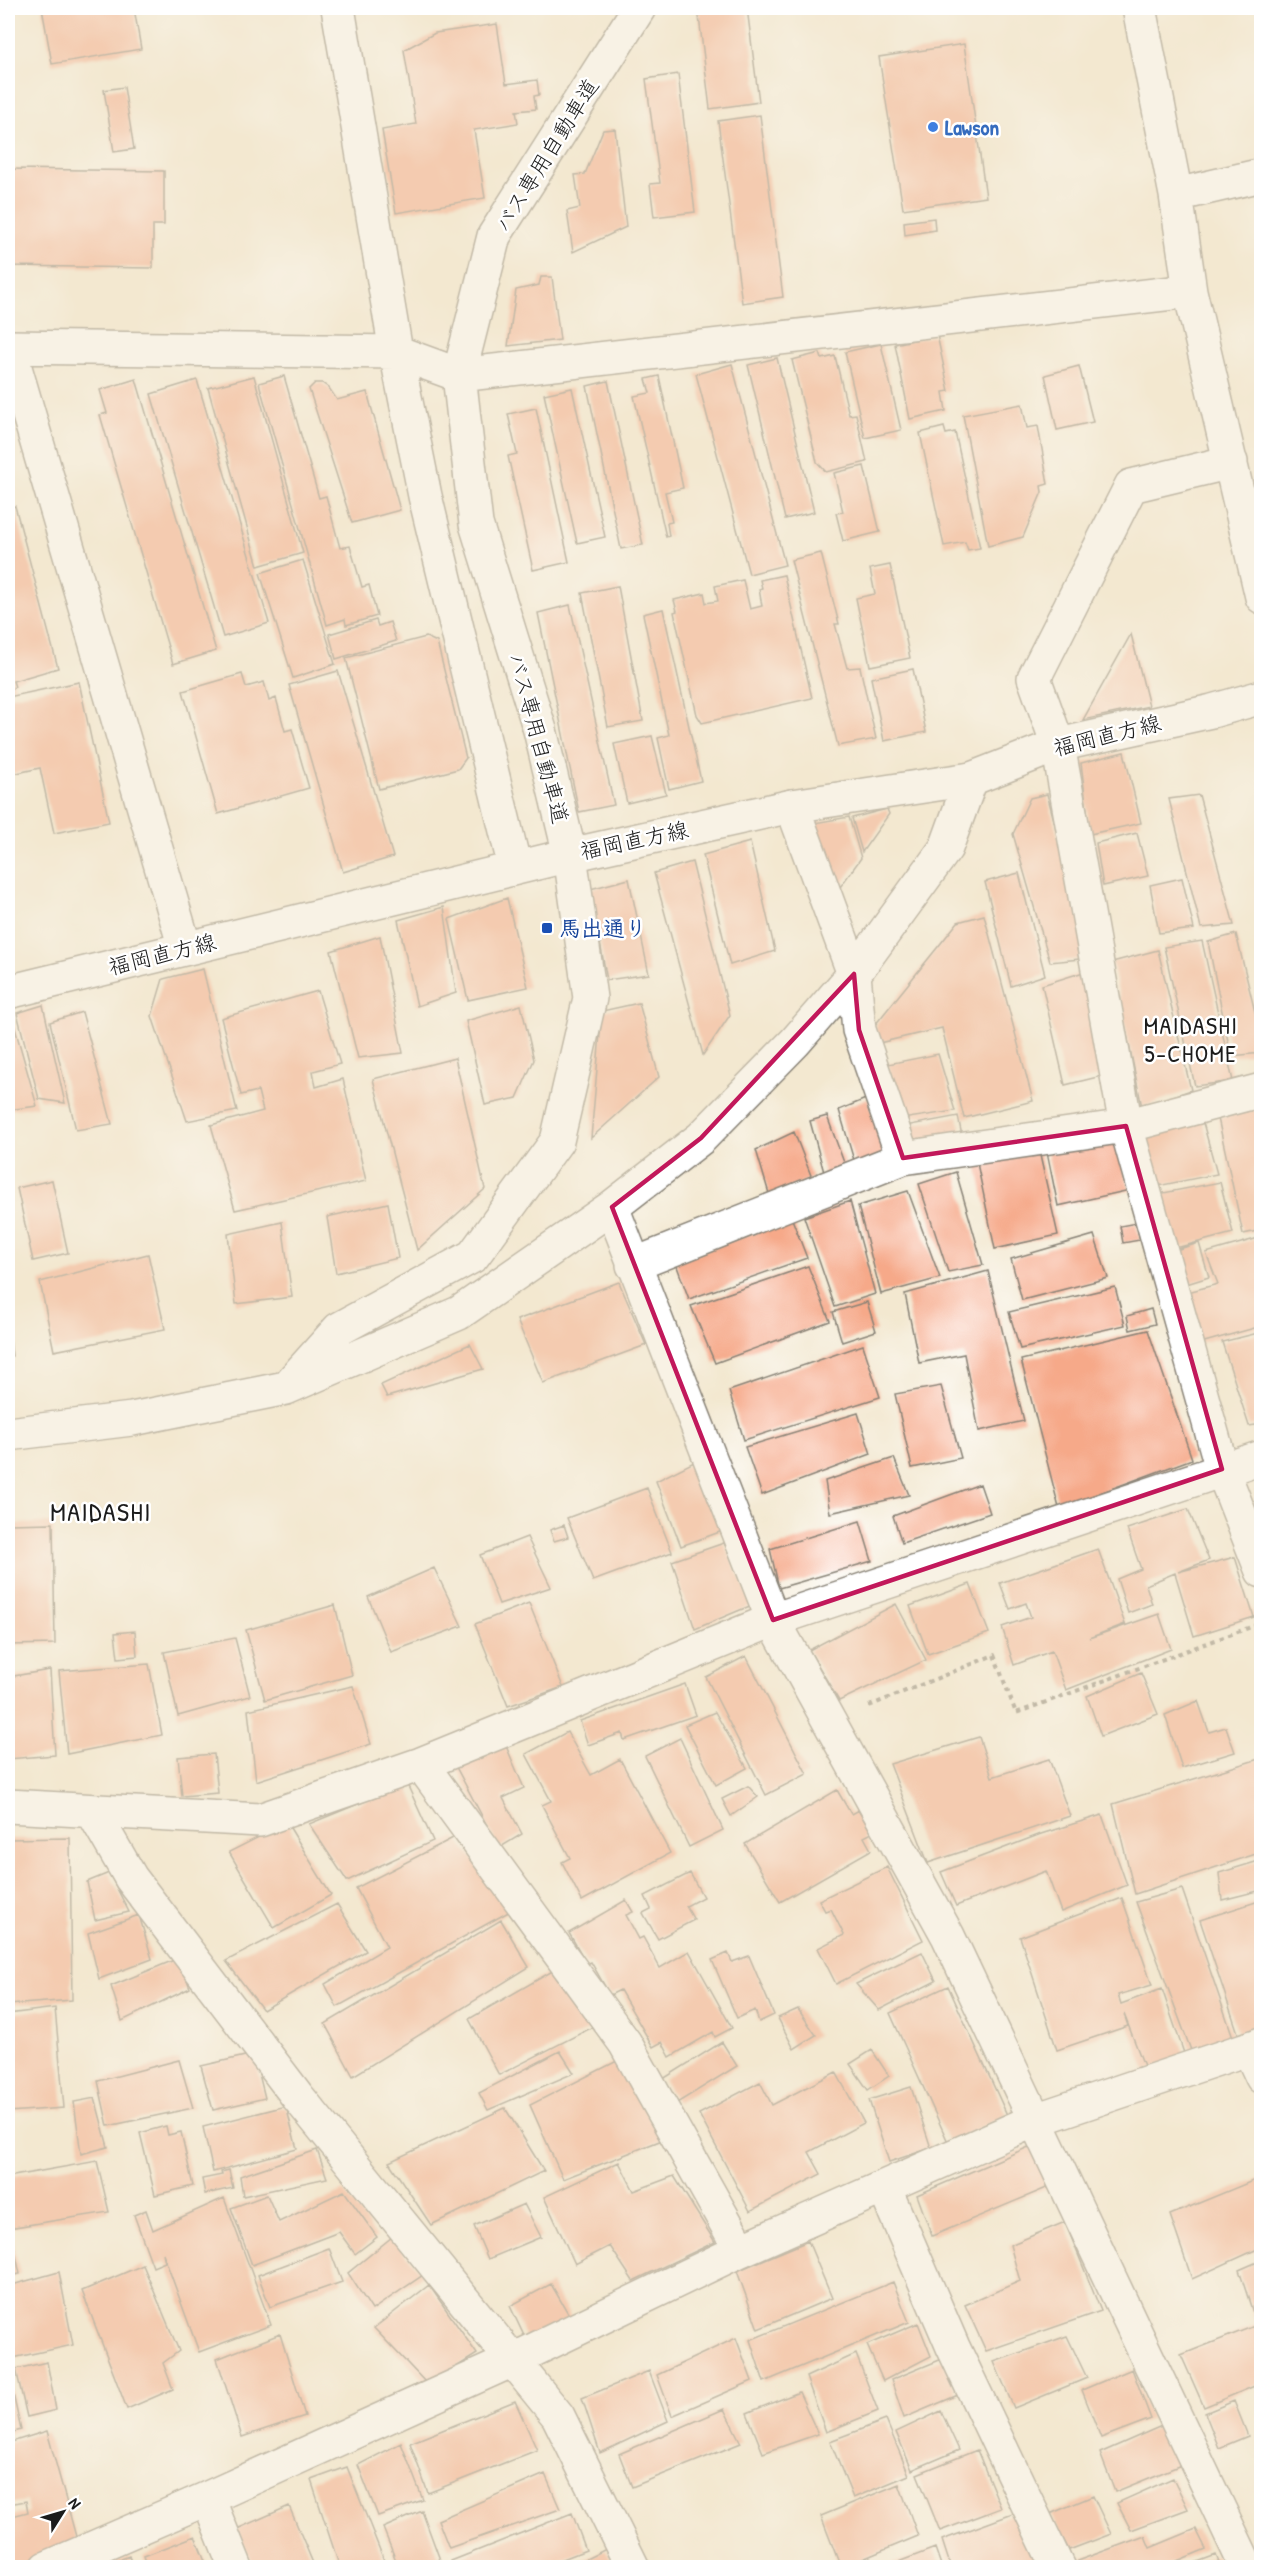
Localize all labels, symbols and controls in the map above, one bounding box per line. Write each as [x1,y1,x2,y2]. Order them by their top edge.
street label: バス専用自動車道 [487,72,605,238]
place label: Lawson [945,112,999,142]
marker: Lawson [926,120,940,134]
street label: バス専用自動車道 [502,649,576,827]
street label: 福岡直方線 [1050,707,1164,763]
street label: 福岡直方線 [577,814,691,866]
place label: 馬出通り [559,913,647,943]
marker: 馬出通り [540,921,554,935]
street label: 福岡直方線 [105,926,219,982]
district label: MAIDASHI 5-CHOME [1144,1009,1238,1069]
district label: MAIDASHI [50,1494,152,1529]
north arrow [33,2482,93,2542]
text: N [64,2493,87,2513]

